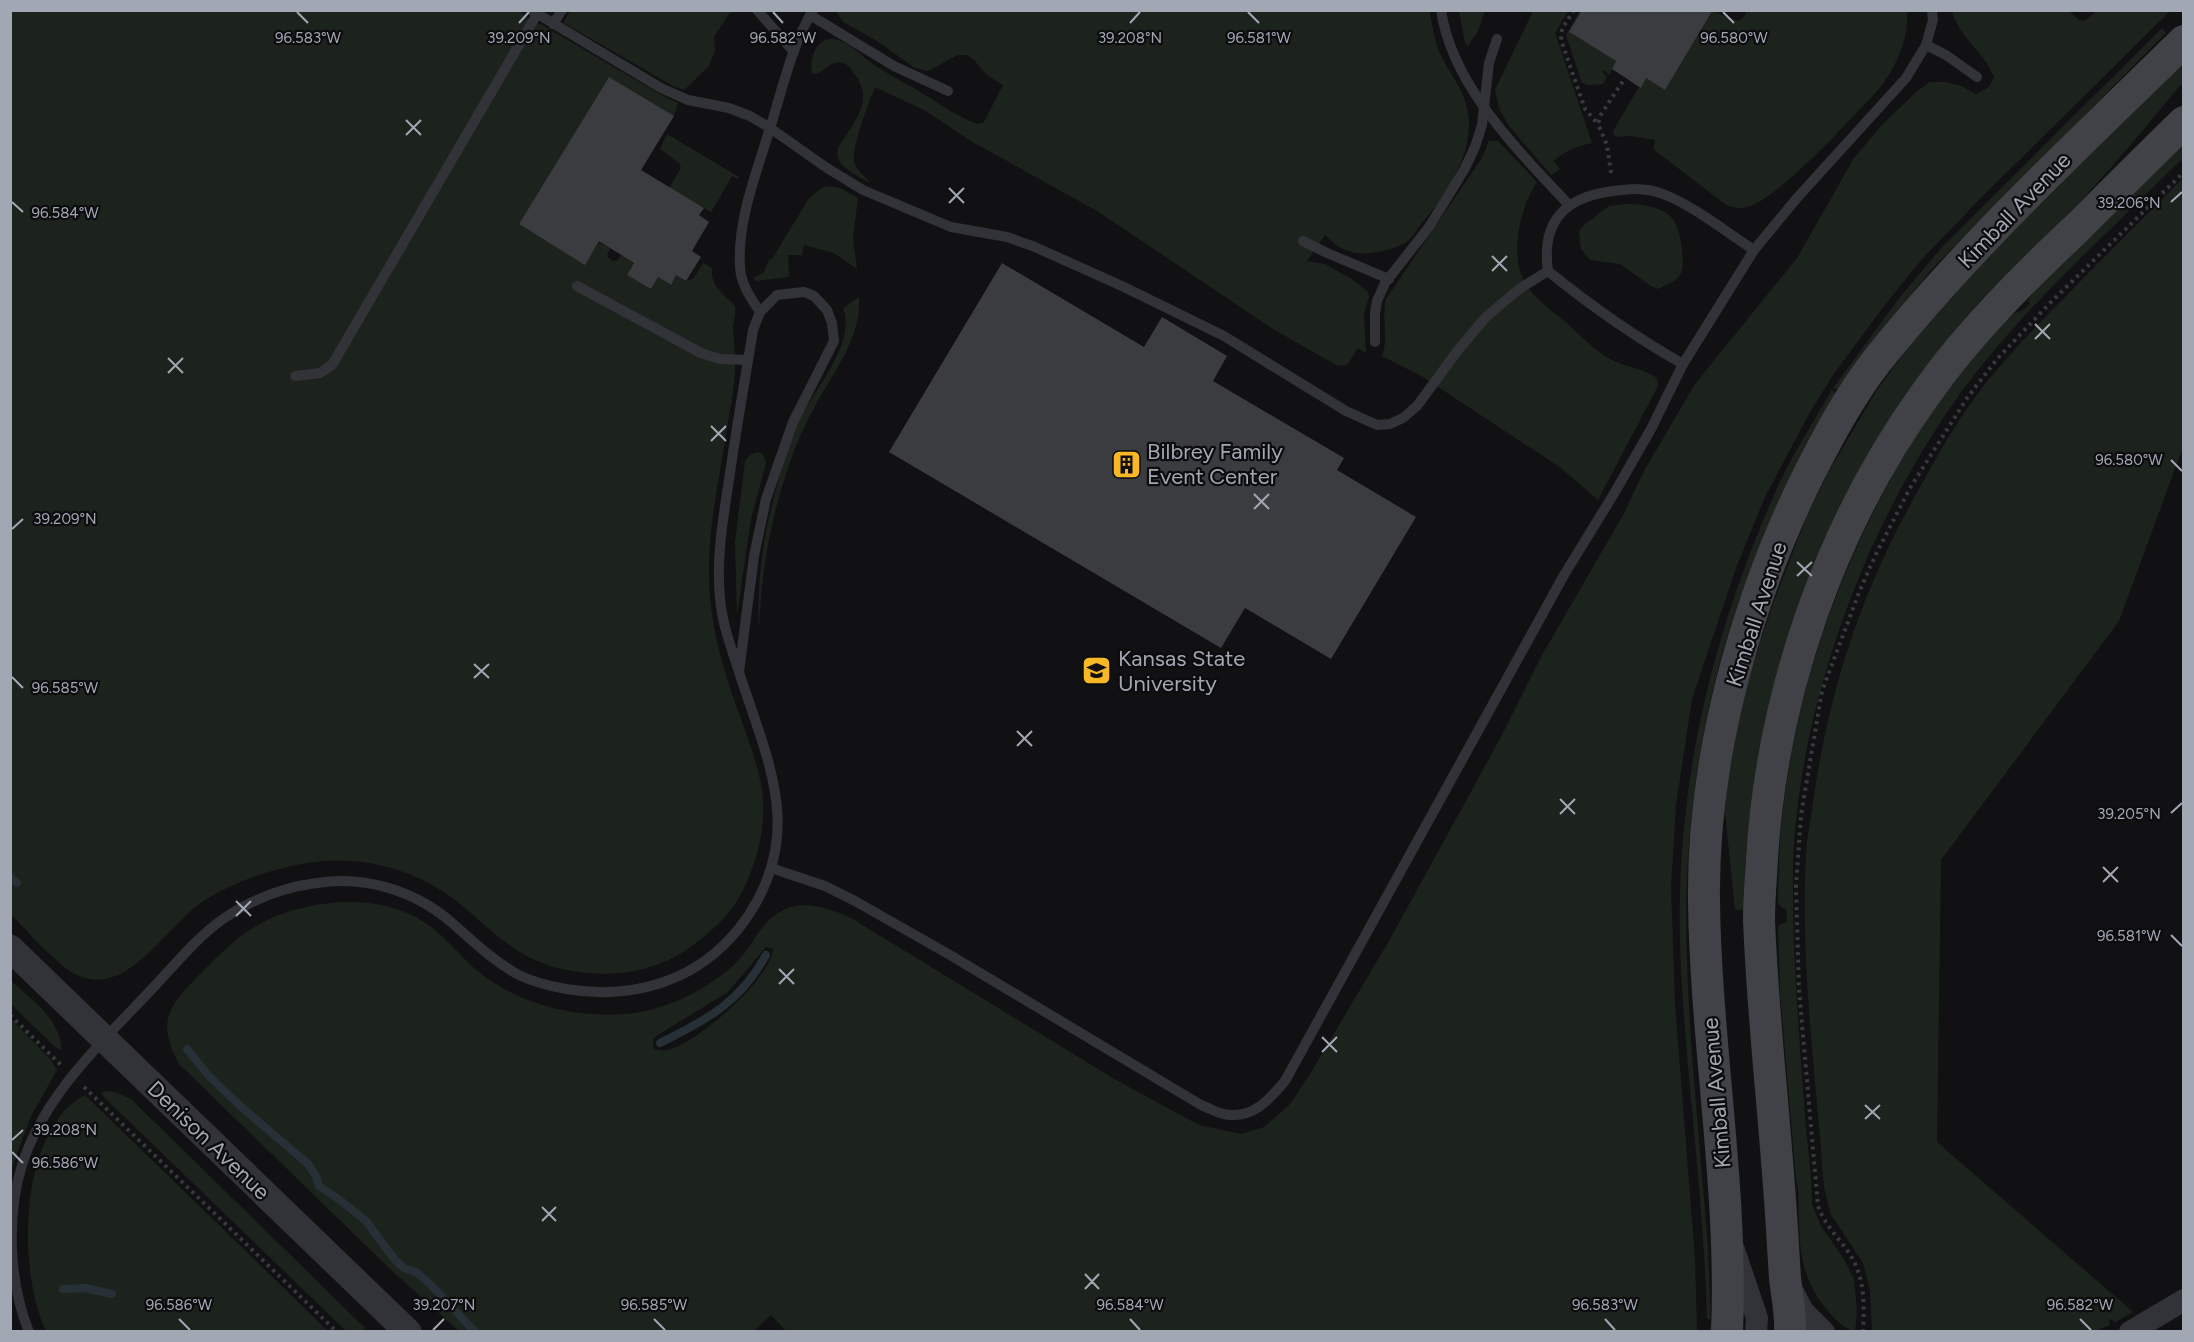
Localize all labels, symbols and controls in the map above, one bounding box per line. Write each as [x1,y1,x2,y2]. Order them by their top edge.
text: 96.583°W [275,29,342,47]
text: 39.209°N [487,29,551,47]
text: 96.582°W [750,29,817,47]
text: 39.208°N [1098,29,1162,47]
text: 96.581°W [1227,29,1292,47]
text: 96.580°W [1700,29,1768,47]
street label: Kimball Avenue [1952,147,2076,274]
text: 39.206°N [2097,194,2161,212]
text: 96.584°W [31,204,99,222]
place label: Bilbrey Family Event Center [1147,438,1283,490]
building icon: Bilbrey Family Event Center [1110,448,1142,480]
text: 96.580°W [2095,451,2163,469]
text: 39.209°N [33,510,97,528]
street label: Kimball Avenue [1720,538,1793,690]
place label: Kansas State University [1118,645,1245,697]
school or university icon: Kansas State University [1081,655,1113,687]
text: 96.585°W [32,679,99,697]
text: 39.205°N [2097,805,2161,823]
text: 96.581°W [2097,927,2162,945]
street label: Kimball Avenue [1696,1017,1737,1169]
street label: Denison Avenue [142,1075,275,1206]
text: 39.208°N [33,1121,97,1139]
text: 96.586°W [32,1154,99,1172]
text: 96.586°W [146,1296,213,1314]
text: 39.207°N [413,1296,475,1314]
text: 96.585°W [621,1296,688,1314]
text: 96.584°W [1096,1296,1164,1314]
text: 96.583°W [1572,1296,1639,1314]
text: 96.582°W [2047,1296,2114,1314]

